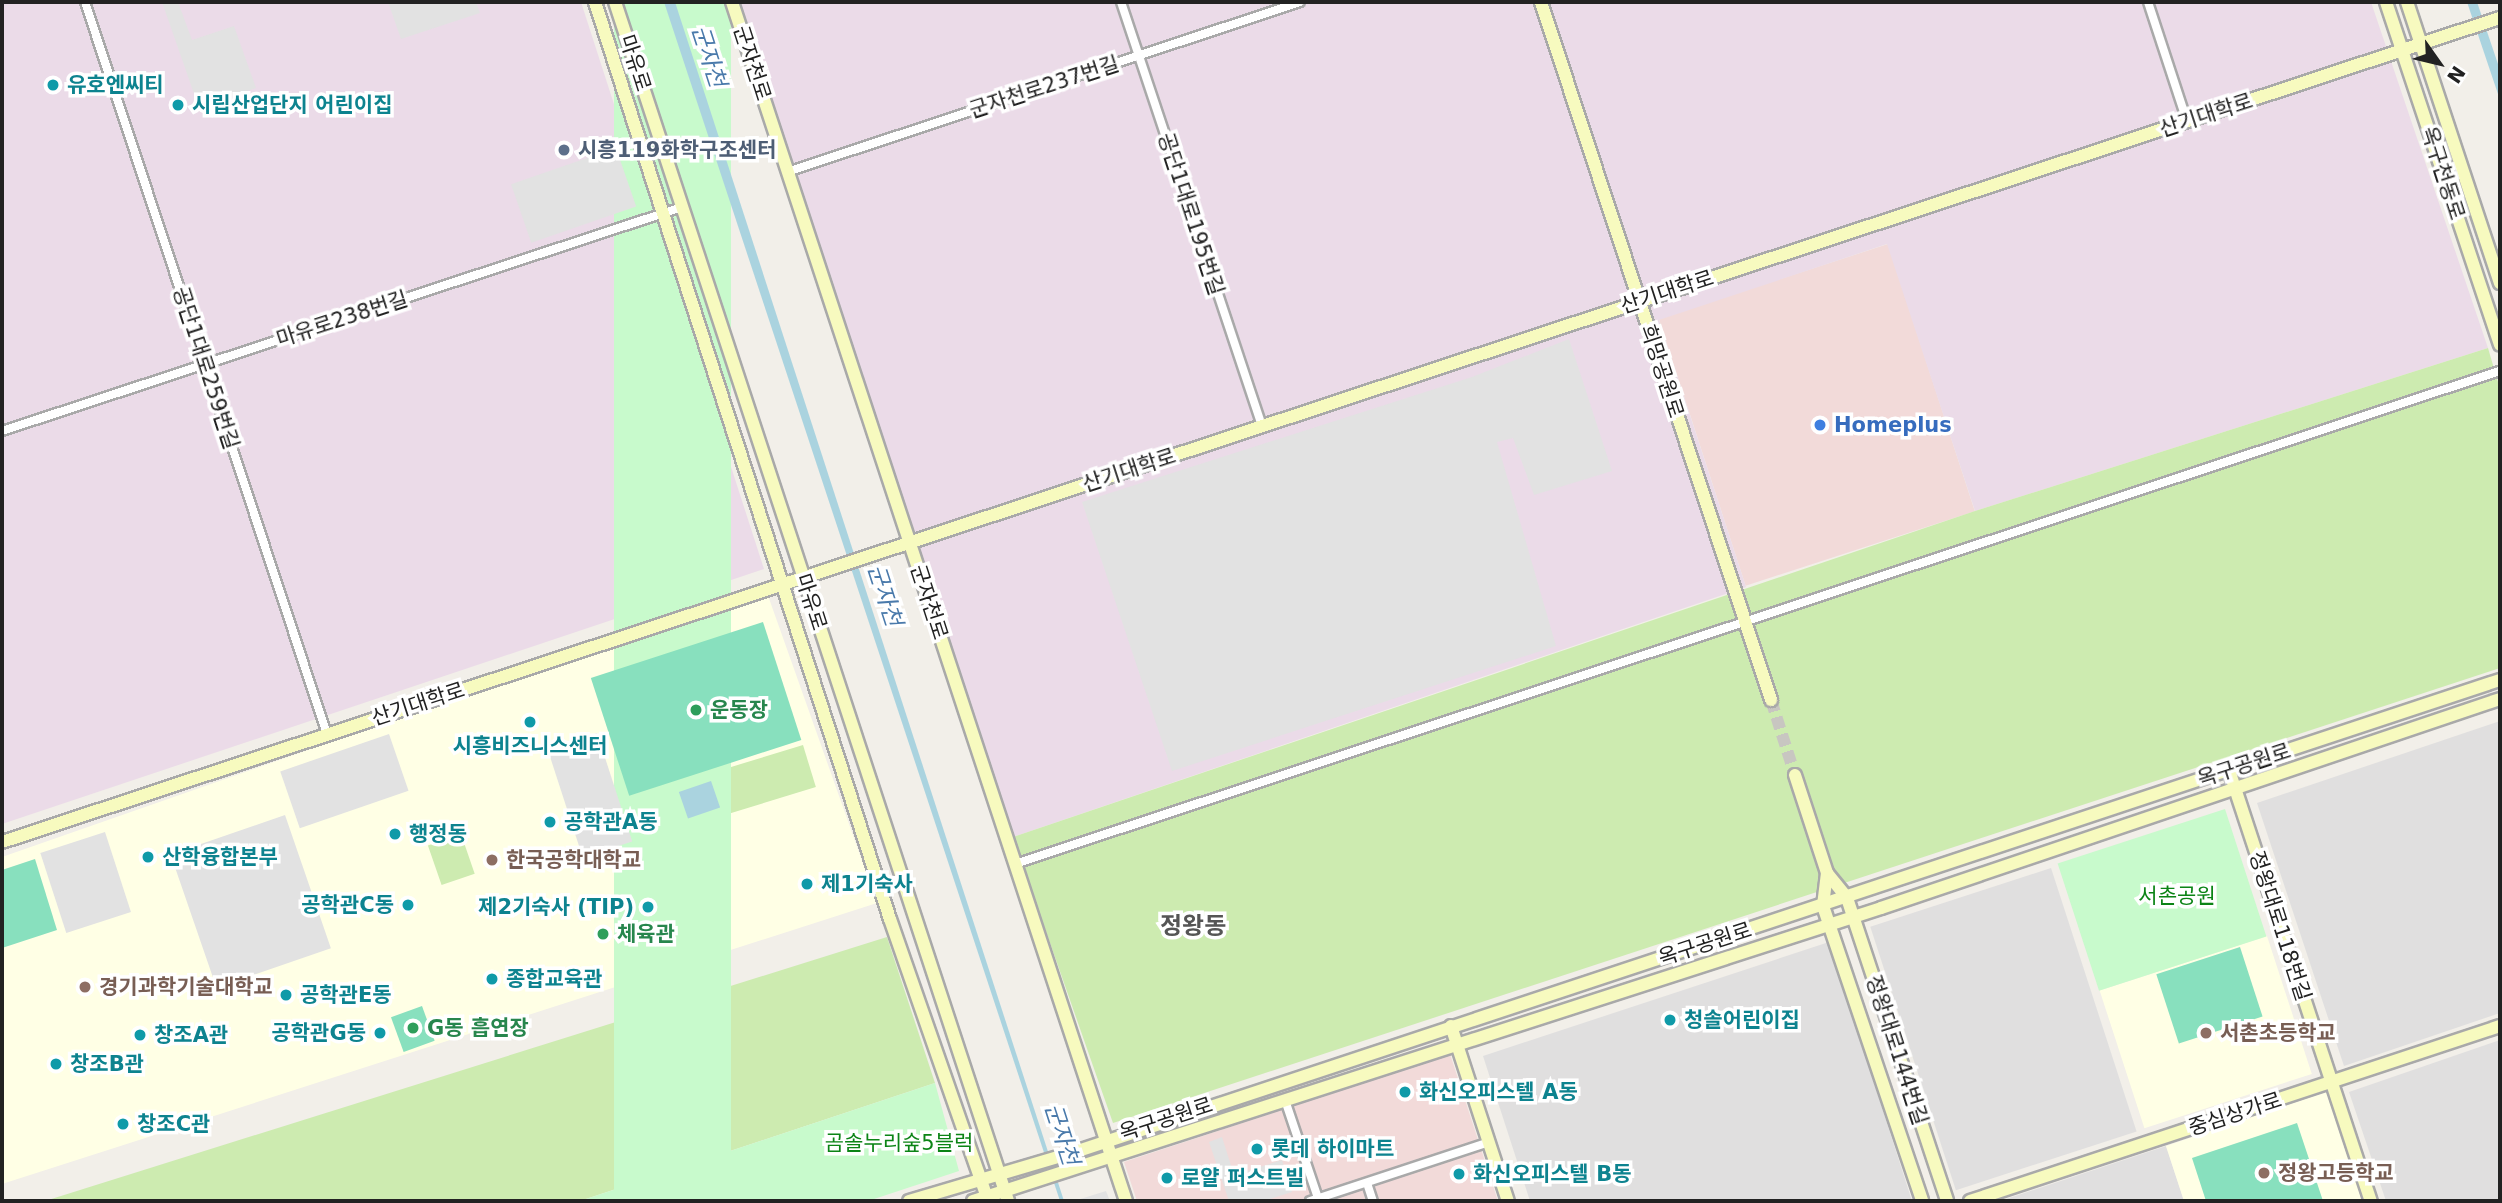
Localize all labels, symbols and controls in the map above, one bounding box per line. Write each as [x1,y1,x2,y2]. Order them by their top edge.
water label: 군자천 [686,22,732,90]
street label: 군자천로 [728,22,776,104]
north arrow [2404,28,2474,98]
street label: 마유로 [614,32,656,94]
street label: 군자천로237번길 [966,51,1122,123]
text: N [2443,62,2470,87]
place label: 유호엔씨티 [67,72,164,98]
marker: 유호엔씨티 [45,77,61,93]
street label: 산기대학로 [2156,88,2256,142]
place label: 시립산업단지 어린이집 [192,92,393,118]
marker: 시립산업단지 어린이집 [170,97,186,113]
street label: 옥구천동로 [2416,123,2470,223]
street label: 공단1대로195번길 [1153,130,1229,298]
place label: 시흥119화학구조센터 [578,137,776,163]
marker: 시흥119화학구조센터 [556,142,572,158]
street label: 산기대학로 [1617,265,1717,319]
street label: 공단1대로259번길 [168,284,244,452]
street label: 마유로238번길 [273,286,411,352]
street label: 희망공원로 [1635,321,1689,421]
place label: Homeplus [1834,412,1952,438]
marker: Homeplus [1812,417,1828,433]
street label: 산기대학로 [1079,443,1179,497]
water label: 군자천 [862,561,908,629]
street label: 군자천로 [905,561,953,643]
street label: 마유로 [790,571,832,633]
street label: 산기대학로 [368,677,468,731]
place label: 운동장 [710,697,768,723]
marker: 운동장 [688,702,704,718]
marker: 시흥비즈니스센터 [522,714,538,730]
place label: 시흥비즈니스센터 [453,733,607,759]
street label: 옥구공원로 [2194,738,2294,792]
place label: 공학관A동 [564,809,658,835]
marker: 공학관A동 [542,814,558,830]
place label: 행정동 [409,821,467,847]
marker: 행정동 [387,826,403,842]
place label: 산학융합본부 [162,844,278,870]
place label: 한국공학대학교 [506,847,641,873]
street label: 정왕대로118번길 [2244,848,2316,1004]
marker: 산학융합본부 [140,849,156,865]
marker: 한국공학대학교 [484,852,500,868]
place label: 제1기숙사 [821,871,913,897]
marker: 제1기숙사 [799,876,815,892]
park label: 서촌공원 [2138,883,2216,909]
place label: 공학관C동 [301,892,394,918]
place label: 제2기숙사 (TIP) [478,894,634,920]
marker: 공학관C동 [400,897,416,913]
marker: 제2기숙사 (TIP) [640,899,656,915]
district label: 정왕동 [1160,913,1226,941]
street label: 옥구공원로 [1655,917,1755,971]
place label: 체육관 [617,921,675,947]
marker: 체육관 [595,926,611,942]
place label: 종합교육관 [506,966,603,992]
marker: 종합교육관 [484,971,500,987]
street label: 정왕대로144번길 [1861,972,1933,1128]
place label: 경기과학기술대학교 [99,974,273,1000]
marker: 경기과학기술대학교 [77,979,93,995]
place label: 공학관E동 [300,982,392,1008]
marker: 공학관E동 [278,987,294,1003]
place label: 청솔어린이집 [1684,1007,1800,1033]
marker: 청솔어린이집 [1662,1012,1678,1028]
place label: G동 흡연장 [427,1015,529,1041]
place label: 공학관G동 [271,1020,366,1046]
marker: G동 흡연장 [405,1020,421,1036]
place label: 서촌초등학교 [2220,1020,2336,1046]
place label: 창조A관 [154,1022,228,1048]
marker: 공학관G동 [372,1025,388,1041]
marker: 서촌초등학교 [2198,1025,2214,1041]
marker: 창조A관 [132,1027,148,1043]
place label: 창조B관 [70,1051,144,1077]
marker: 창조B관 [48,1056,64,1072]
place label: 화신오피스텔 A동 [1419,1079,1578,1105]
marker: 화신오피스텔 A동 [1397,1084,1413,1100]
street label: 중심상가로 [2185,1087,2285,1141]
street label: 옥구공원로 [1116,1092,1216,1146]
water label: 군자천 [1039,1100,1085,1168]
place label: 창조C관 [137,1111,210,1137]
marker: 창조C관 [115,1116,131,1132]
park label: 곰솔누리숲5블럭 [825,1130,973,1156]
place label: 롯데 하이마트 [1271,1136,1394,1162]
marker: 롯데 하이마트 [1249,1141,1265,1157]
place label: 정왕고등학교 [2278,1160,2394,1186]
place label: 화신오피스텔 B동 [1473,1161,1632,1187]
place label: 로얄 퍼스트빌 [1181,1165,1304,1191]
marker: 정왕고등학교 [2256,1165,2272,1181]
marker: 화신오피스텔 B동 [1451,1166,1467,1182]
marker: 로얄 퍼스트빌 [1159,1170,1175,1186]

